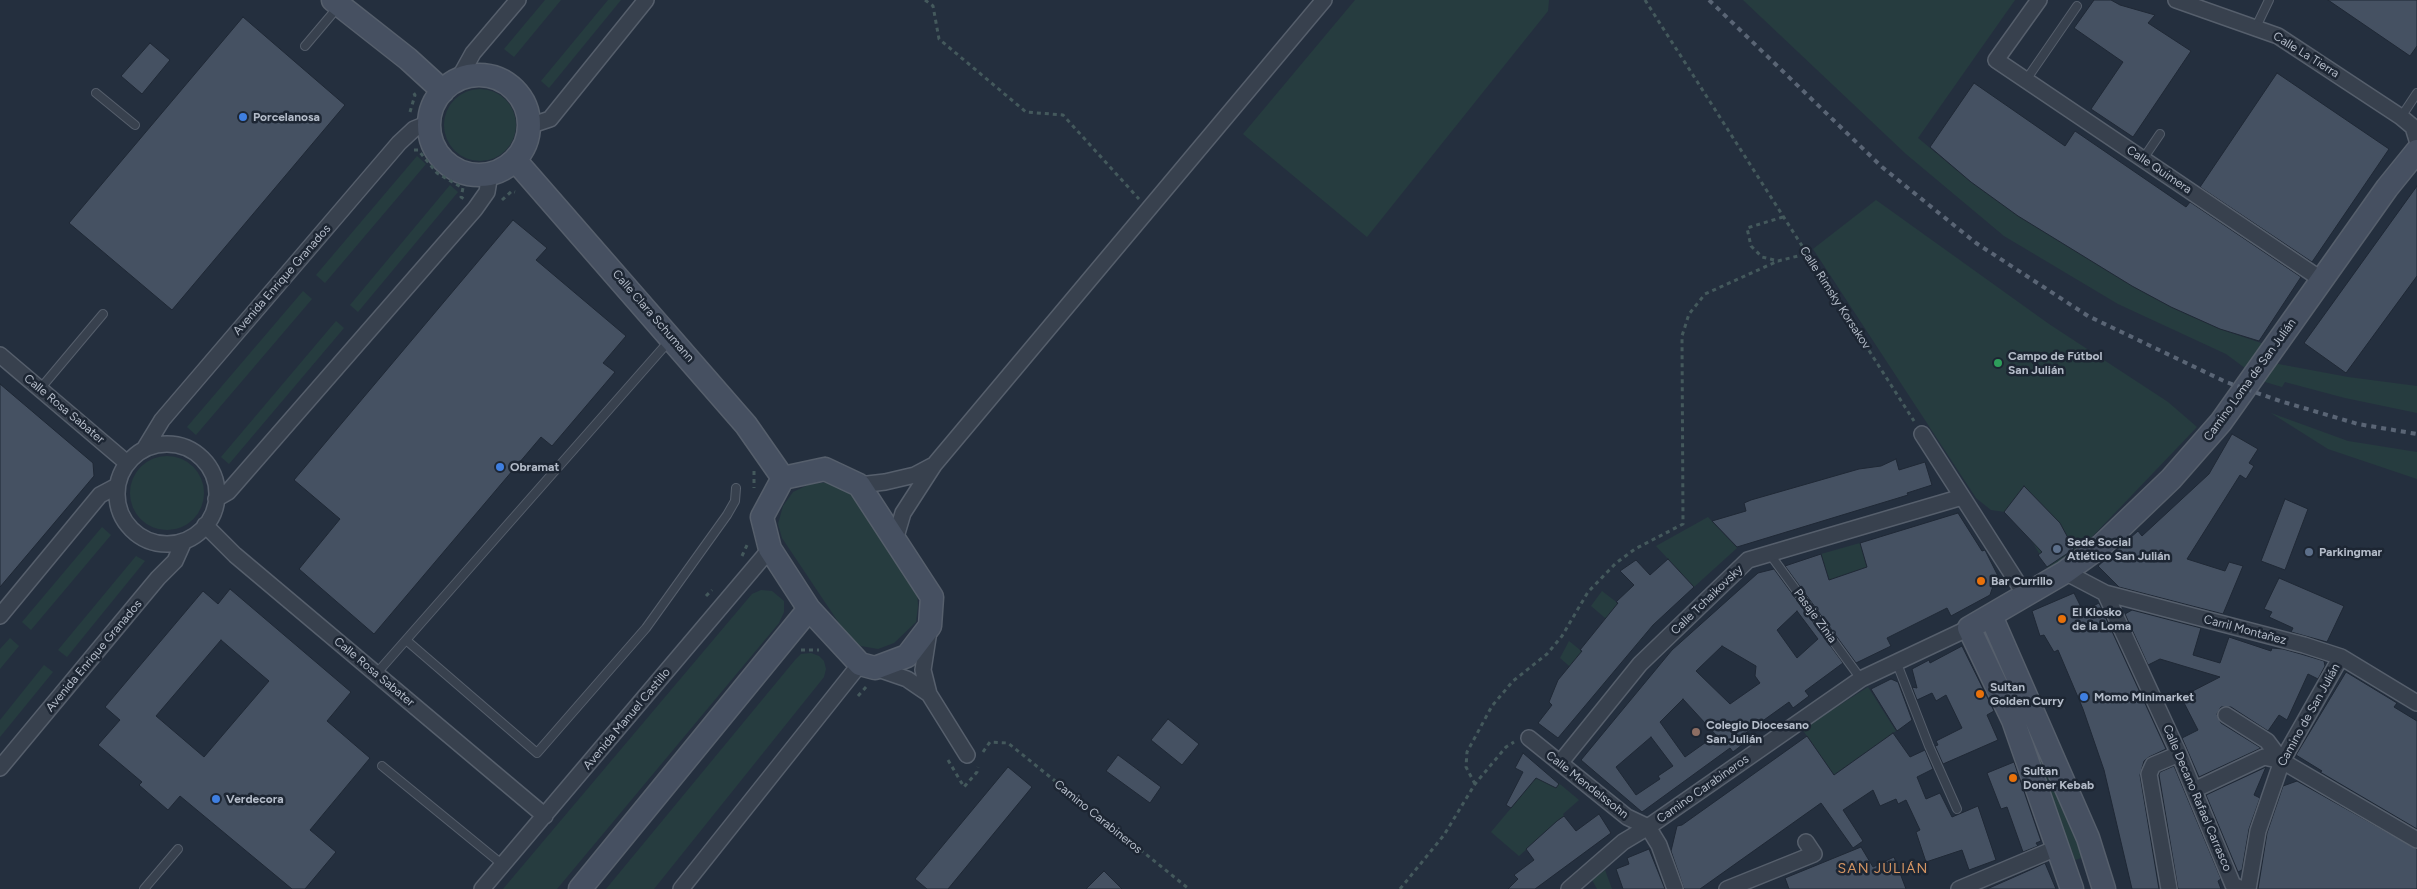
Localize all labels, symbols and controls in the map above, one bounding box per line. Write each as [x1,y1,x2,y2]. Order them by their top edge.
street label: Calle La Tierra [2270,29,2342,81]
place label: Porcelanosa [253,110,320,124]
marker: Porcelanosa [237,111,249,123]
street label: Calle Quimera [2124,143,2194,197]
street label: Avenida Enrique Granados [230,222,334,338]
street label: Calle Rimsky Korsakov [1796,244,1874,352]
street label: Calle Clara Schumann [609,267,697,365]
street label: Camino Loma de San Julián [2201,316,2299,444]
place label: Campo de Fútbol San Julián [2008,349,2102,377]
marker: Campo de Fútbol San Julián [1992,357,2004,369]
street label: Calle Rosa Sabater [21,371,107,447]
place label: Obramat [510,460,559,474]
marker: Obramat [494,461,506,473]
place label: Sede Social Atlético San Julián [2067,535,2170,563]
marker: Sede Social Atlético San Julián [2051,543,2063,555]
place label: Parkingmar [2319,545,2382,559]
marker: Parkingmar [2303,546,2315,558]
street label: Calle Tchaikovsky [1668,562,1746,638]
place label: Bar Currillo [1991,574,2053,588]
marker: Bar Currillo [1975,575,1987,587]
street label: Pasaje Zinia [1791,586,1839,646]
street label: Avenida Enrique Granados [43,597,145,715]
place label: El Kiosko de la Loma [2072,605,2131,633]
street label: Carril Montañez [2202,612,2288,648]
marker: El Kiosko de la Loma [2056,613,2068,625]
street label: Calle Rosa Sabater [331,634,417,710]
street label: Camino de San Julián [2275,661,2343,769]
street label: Avenida Manuel Castillo [580,665,674,773]
place label: Sultan Golden Curry [1990,680,2064,708]
marker: Sultan Golden Curry [1974,688,1986,700]
place label: Momo Minimarket [2094,690,2194,704]
marker: Momo Minimarket [2078,691,2090,703]
place label: Colegio Diocesano San Julián [1706,718,1809,746]
street label: Calle Decano Rafael Carrasco [2160,722,2234,874]
marker: Colegio Diocesano San Julián [1690,726,1702,738]
street label: Calle Mendelssohn [1543,748,1631,822]
street label: Camino Carabineros [1654,752,1752,826]
place label: Sultan Doner Kebab [2023,764,2094,792]
marker: Sultan Doner Kebab [2007,772,2019,784]
street label: Camino Carabineros [1051,777,1145,857]
place label: Verdecora [226,792,284,806]
marker: Verdecora [210,793,222,805]
district label: SAN JULIÁN [1836,861,1930,877]

